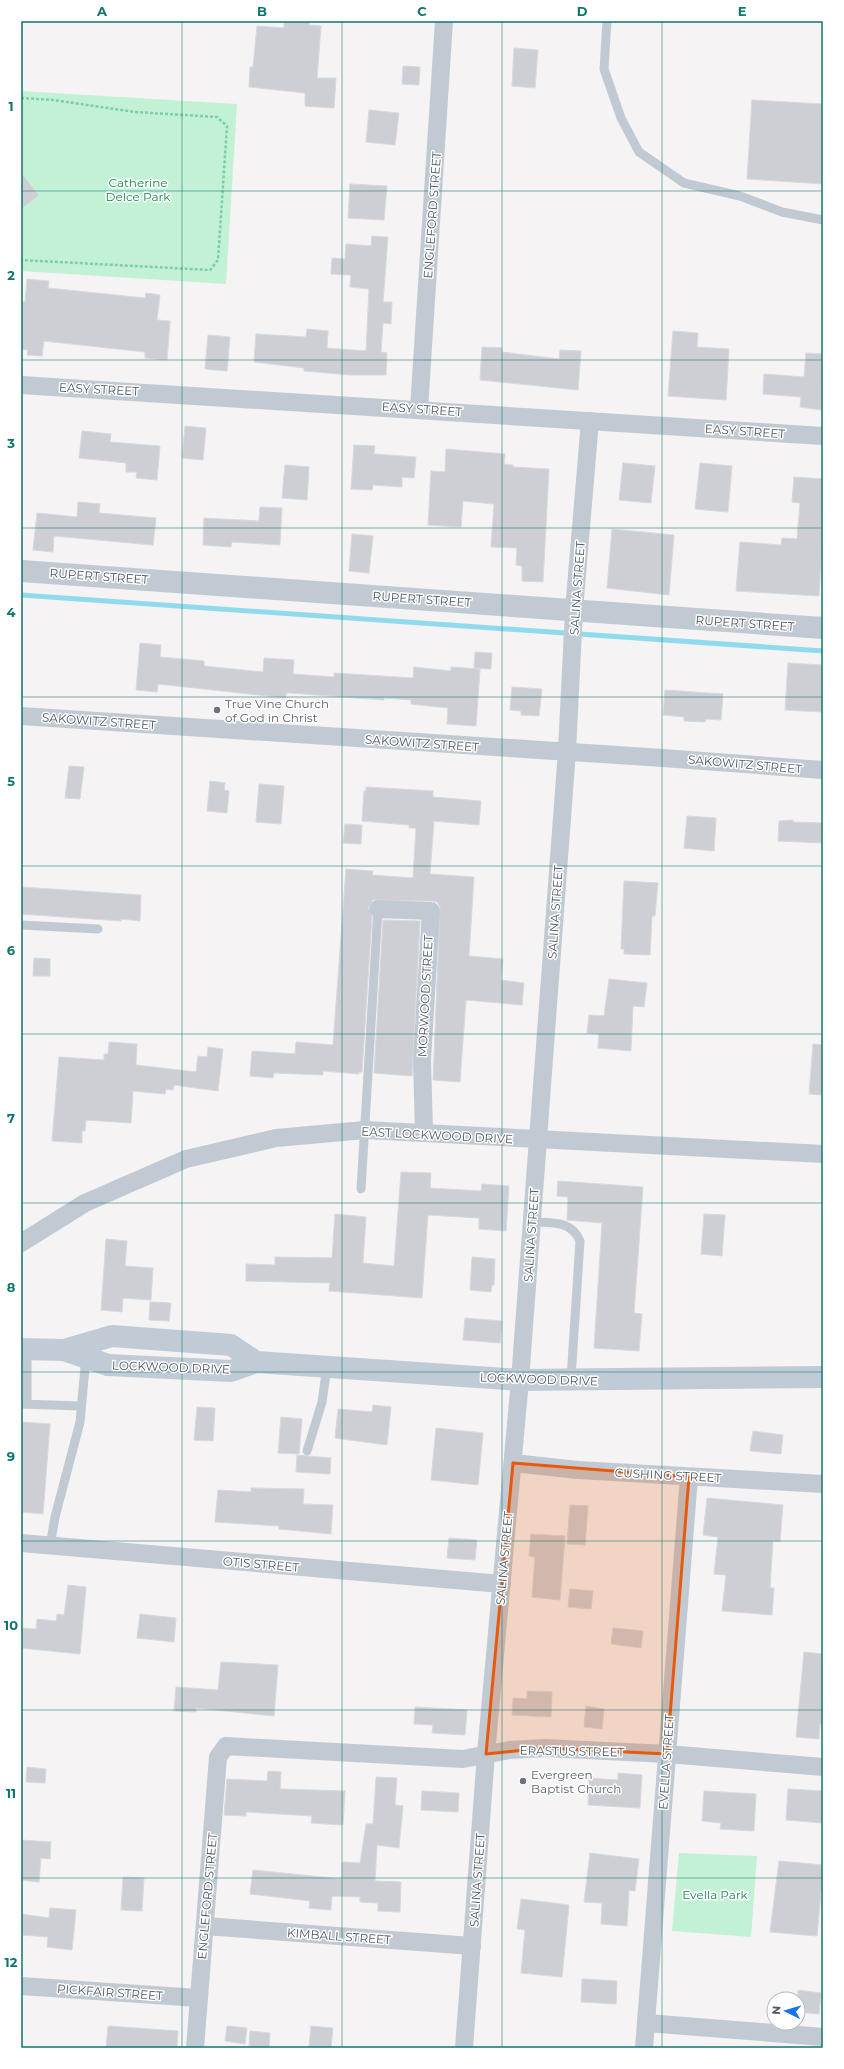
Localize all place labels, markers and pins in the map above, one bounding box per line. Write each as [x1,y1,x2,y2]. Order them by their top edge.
place label: True Vine Church of God in Christ [225,696,329,725]
marker: True Vine Church of God in Christ [212,705,222,715]
place label: Evergreen Baptist Church [531,1767,621,1796]
marker: Evergreen Baptist Church [518,1776,528,1786]

